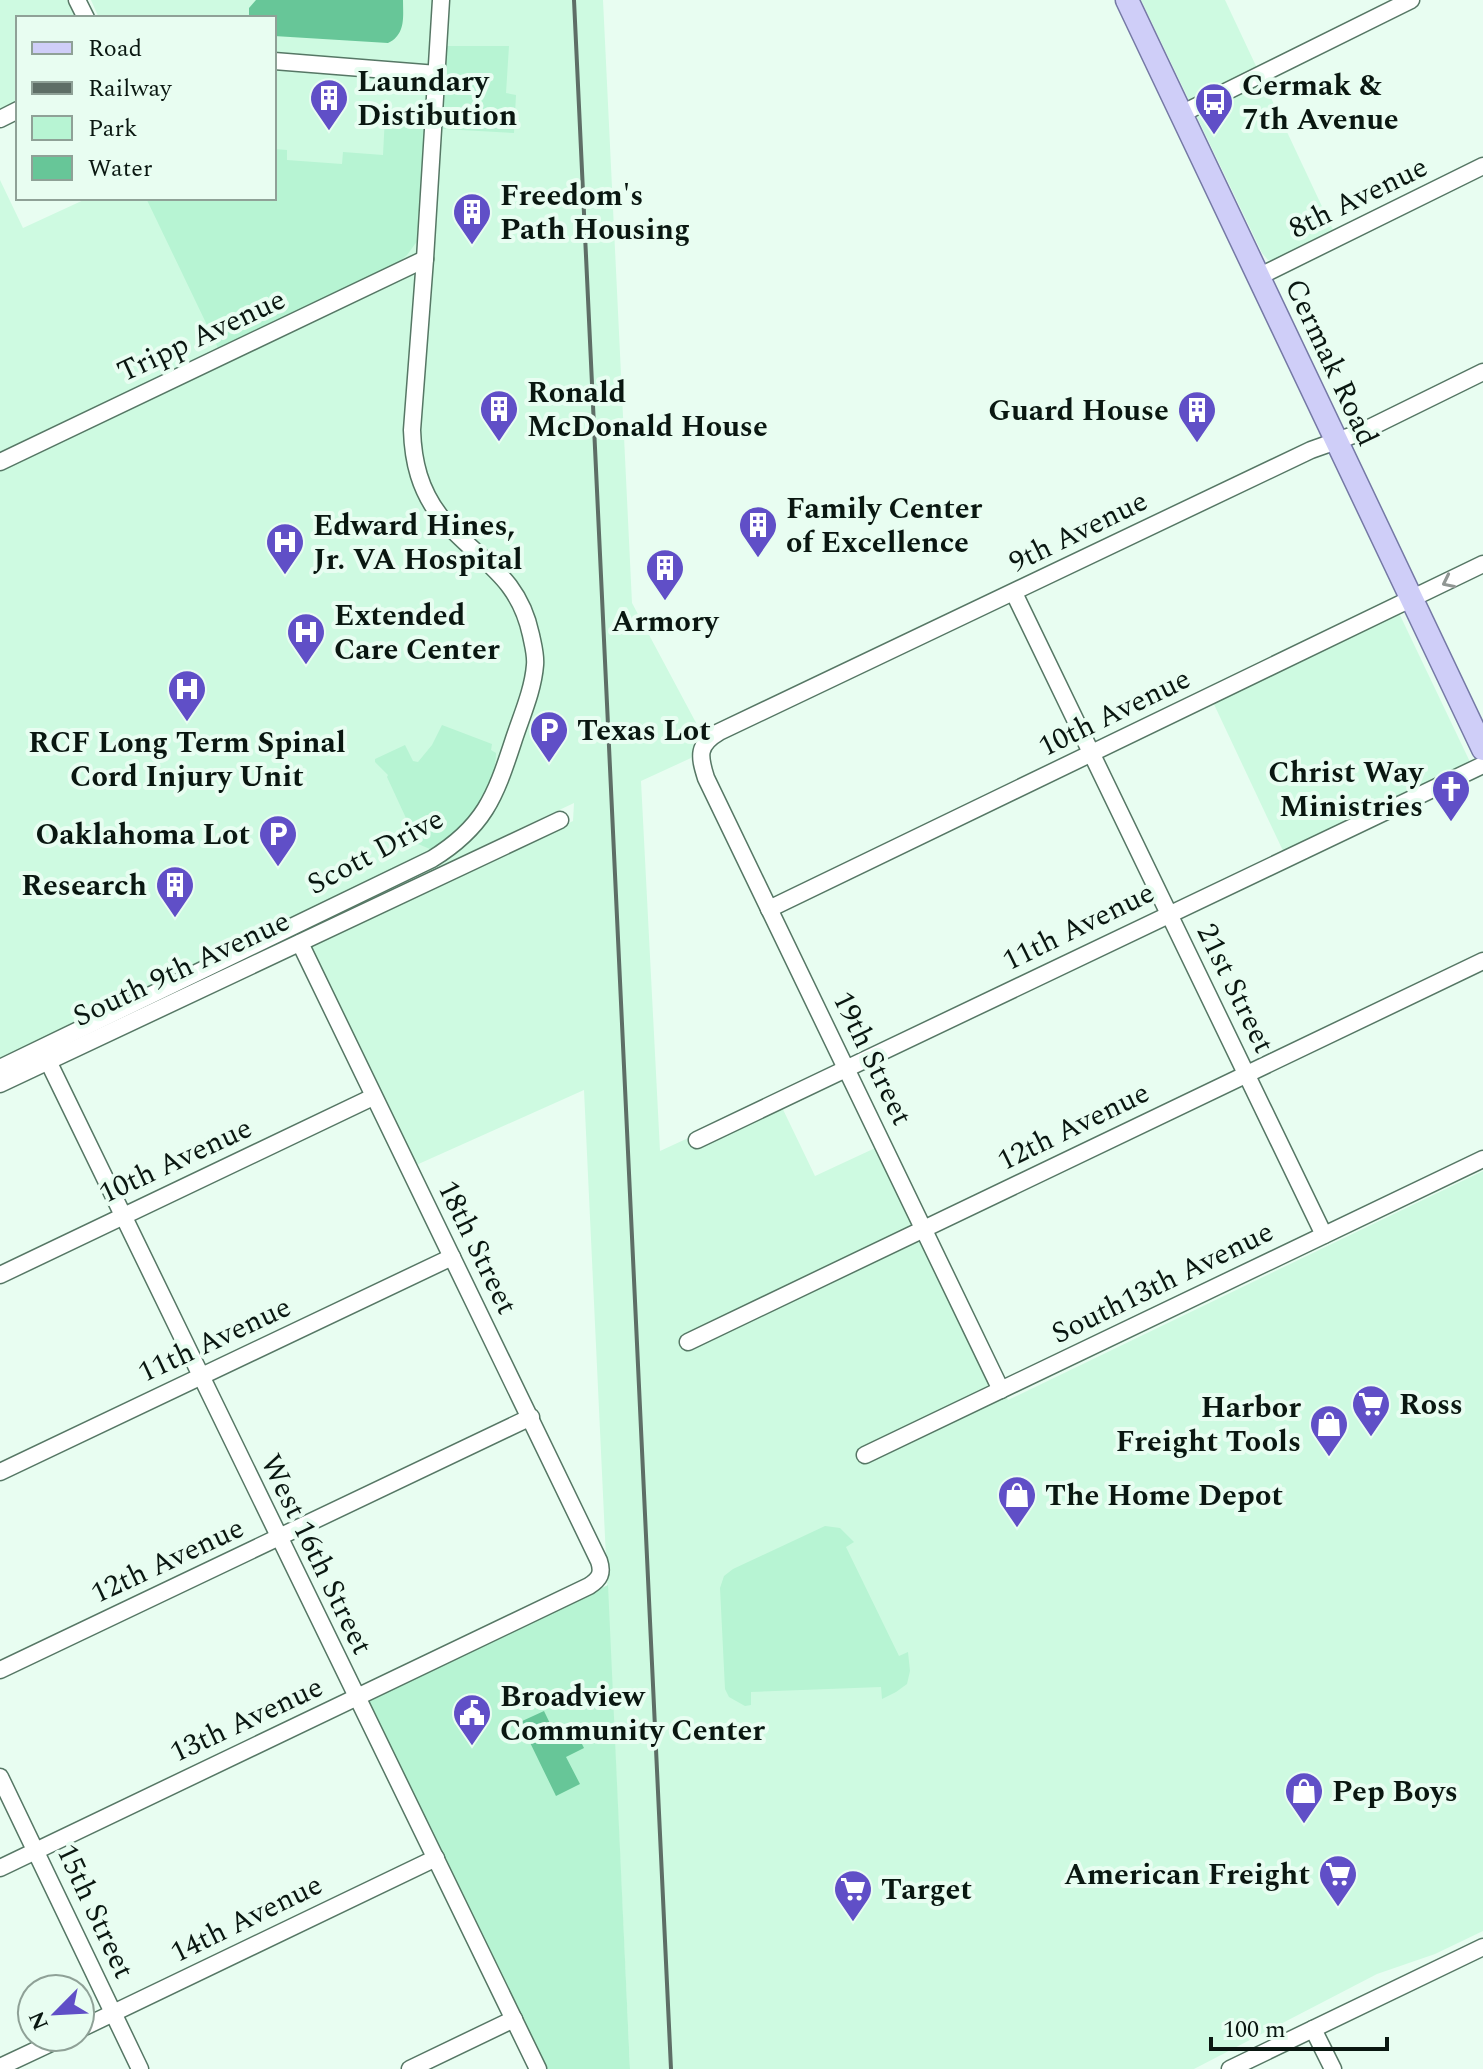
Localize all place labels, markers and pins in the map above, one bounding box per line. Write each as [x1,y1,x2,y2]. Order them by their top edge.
place label: Laundary Distibution [357,59,517,139]
place label: Cermak & 7th Avenue [1242,63,1399,143]
building icon: Laundary Distibution [308,77,350,132]
bus stop icon: Cermak & 7th Avenue [1193,81,1235,136]
place label: Freedom's Path Housing [500,173,690,253]
building icon: Freedom's Path Housing [451,191,493,246]
place label: Ronald McDonald House [527,370,768,450]
building icon: Ronald McDonald House [478,388,520,443]
place label: Guard House [988,388,1169,434]
building icon: Guard House [1176,389,1218,444]
place label: Family Center of Excellence [786,486,983,566]
place label: Edward Hines, Jr. VA Hospital [313,503,523,583]
building icon: Family Center of Excellence [737,504,779,559]
hospital icon: Edward Hines, Jr. VA Hospital [264,521,306,576]
building icon: Armory [644,547,686,602]
place label: Extended Care Center [334,593,500,673]
place label: Armory [612,599,720,645]
hospital icon: Extended Care Center [285,611,327,666]
hospital icon: RCF Long Term Spinal Cord Injury Unit [166,668,208,723]
place label: Texas Lot [577,708,711,754]
parking icon: Texas Lot [528,709,570,764]
place label: RCF Long Term Spinal Cord Injury Unit [28,720,346,800]
place label: Christ Way Ministries [1268,750,1425,830]
church icon: Christ Way Ministries [1430,768,1472,823]
place label: Oaklahoma Lot [35,812,250,858]
parking icon: Oaklahoma Lot [257,813,299,868]
place label: Research [21,863,147,909]
building icon: Research [154,864,196,919]
place label: Ross [1399,1382,1463,1428]
supermarket icon: Ross [1350,1383,1392,1438]
place label: Harbor Freight Tools [1116,1385,1301,1465]
shop icon: Harbor Freight Tools [1308,1403,1350,1458]
place label: The Home Depot [1045,1473,1283,1519]
shop icon: The Home Depot [996,1474,1038,1529]
place label: Broadview Community Center [500,1674,765,1754]
public building icon: Broadview Community Center [451,1692,493,1747]
place label: Pep Boys [1332,1769,1458,1815]
shop icon: Pep Boys [1283,1770,1325,1825]
place label: American Freight [1064,1852,1310,1898]
supermarket icon: American Freight [1317,1853,1359,1908]
place label: Target [881,1867,972,1913]
supermarket icon: Target [832,1868,874,1923]

